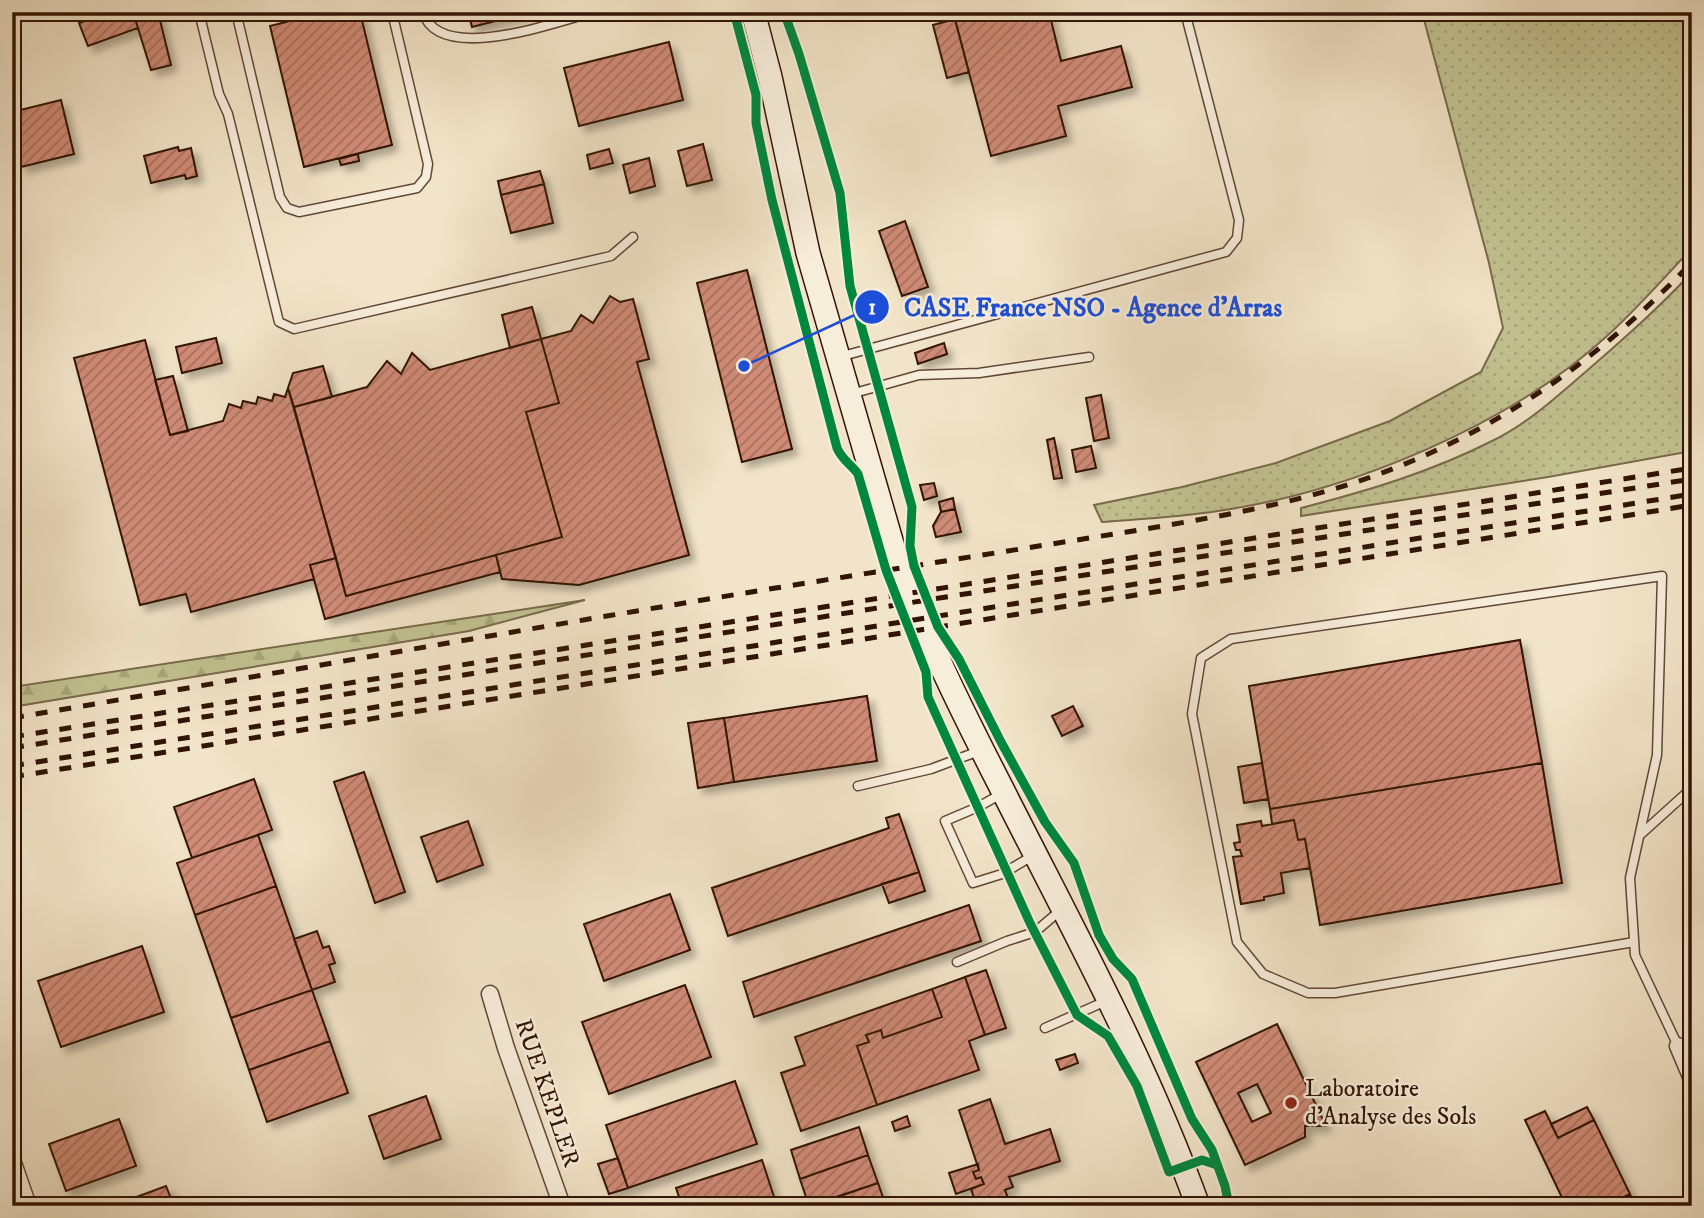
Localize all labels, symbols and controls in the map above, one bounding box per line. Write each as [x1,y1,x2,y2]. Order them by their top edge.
callout: CASE France NSO - Agence d'Arras [855,284,1296,331]
text: CASE France NSO - Agence d'Arras [904,292,1282,325]
text: 1 [868,295,876,321]
street label: RUE KEPLER [508,1015,586,1171]
place label: Laboratoire d'Analyse des Sols [1305,1074,1476,1132]
marker: Laboratoire d'Analyse des Sols [1283,1095,1299,1111]

